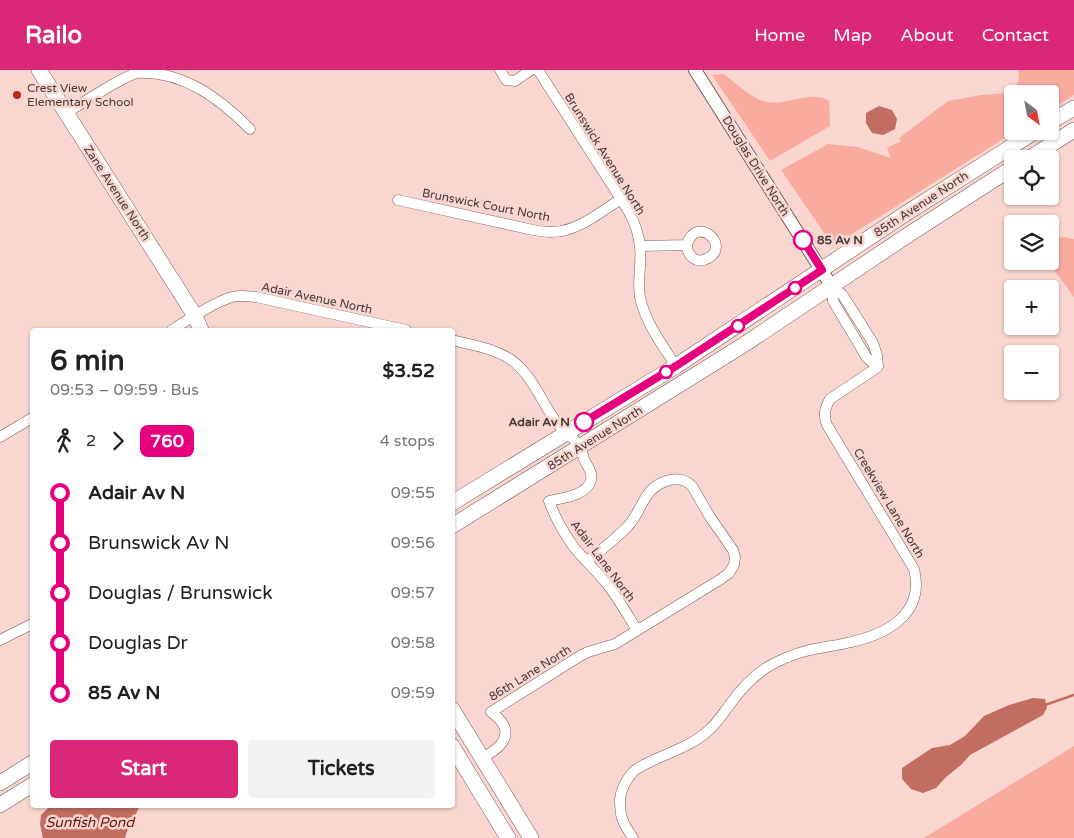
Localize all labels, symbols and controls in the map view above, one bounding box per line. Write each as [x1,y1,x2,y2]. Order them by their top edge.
text: Railo [25,21,82,50]
text: Home [754,24,805,46]
text: Map [833,24,872,46]
text: About [900,24,954,46]
text: Contact [982,24,1049,46]
place label: Crest View Elementary School [27,81,134,109]
north arrow [1004,85,1059,140]
map controls [1004,85,1059,400]
marker: Crest View Elementary School [11,89,23,101]
street label: Brunswick Avenue North [562,90,648,218]
street label: Douglas Drive North [719,113,793,219]
street label: Zane Avenue North [81,143,153,243]
button: locate [1004,150,1059,205]
street label: 85th Avenue North [871,168,971,240]
street label: Brunswick Court North [421,186,551,224]
button: layers [1004,215,1059,270]
marker: 85 Av N [793,230,813,250]
place label: 85 Av N [817,233,863,247]
street label: Adair Avenue North [260,279,374,317]
button: + [1004,280,1059,335]
unlabelled marker [788,281,802,295]
unlabelled marker [731,319,745,333]
text: 6 min [50,344,125,378]
button: − [1004,345,1059,400]
text: $3.52 [383,360,435,382]
unlabelled marker [659,365,673,379]
text: 09:53 – 09:59 · Bus [50,380,199,400]
street label: 85th Avenue North [545,403,645,473]
marker: Adair Av N [574,412,594,432]
place label: Adair Av N [509,415,570,429]
icon: walk [50,427,78,455]
icon: forward [104,427,132,455]
text: 760 [150,430,184,452]
text: 2 [86,431,96,451]
text: 4 stops [380,431,435,451]
street label: Creekview Lane North [851,446,927,560]
text: Adair Av N [88,482,185,504]
text: 09:55 [391,483,435,503]
street label: Adair Lane North [568,518,638,604]
text: Brunswick Av N [88,532,229,554]
text: 09:56 [391,533,435,553]
text: Douglas / Brunswick [88,582,273,604]
text: 09:57 [391,583,435,603]
text: Douglas Dr [88,632,188,654]
text: 09:58 [391,633,435,653]
street label: 86th Lane North [486,642,574,704]
text: 85 Av N [88,682,161,704]
text: 09:59 [391,683,435,703]
button: Start [50,740,238,798]
button: Tickets [248,740,435,798]
water label: Sunfish Pond [46,814,136,831]

